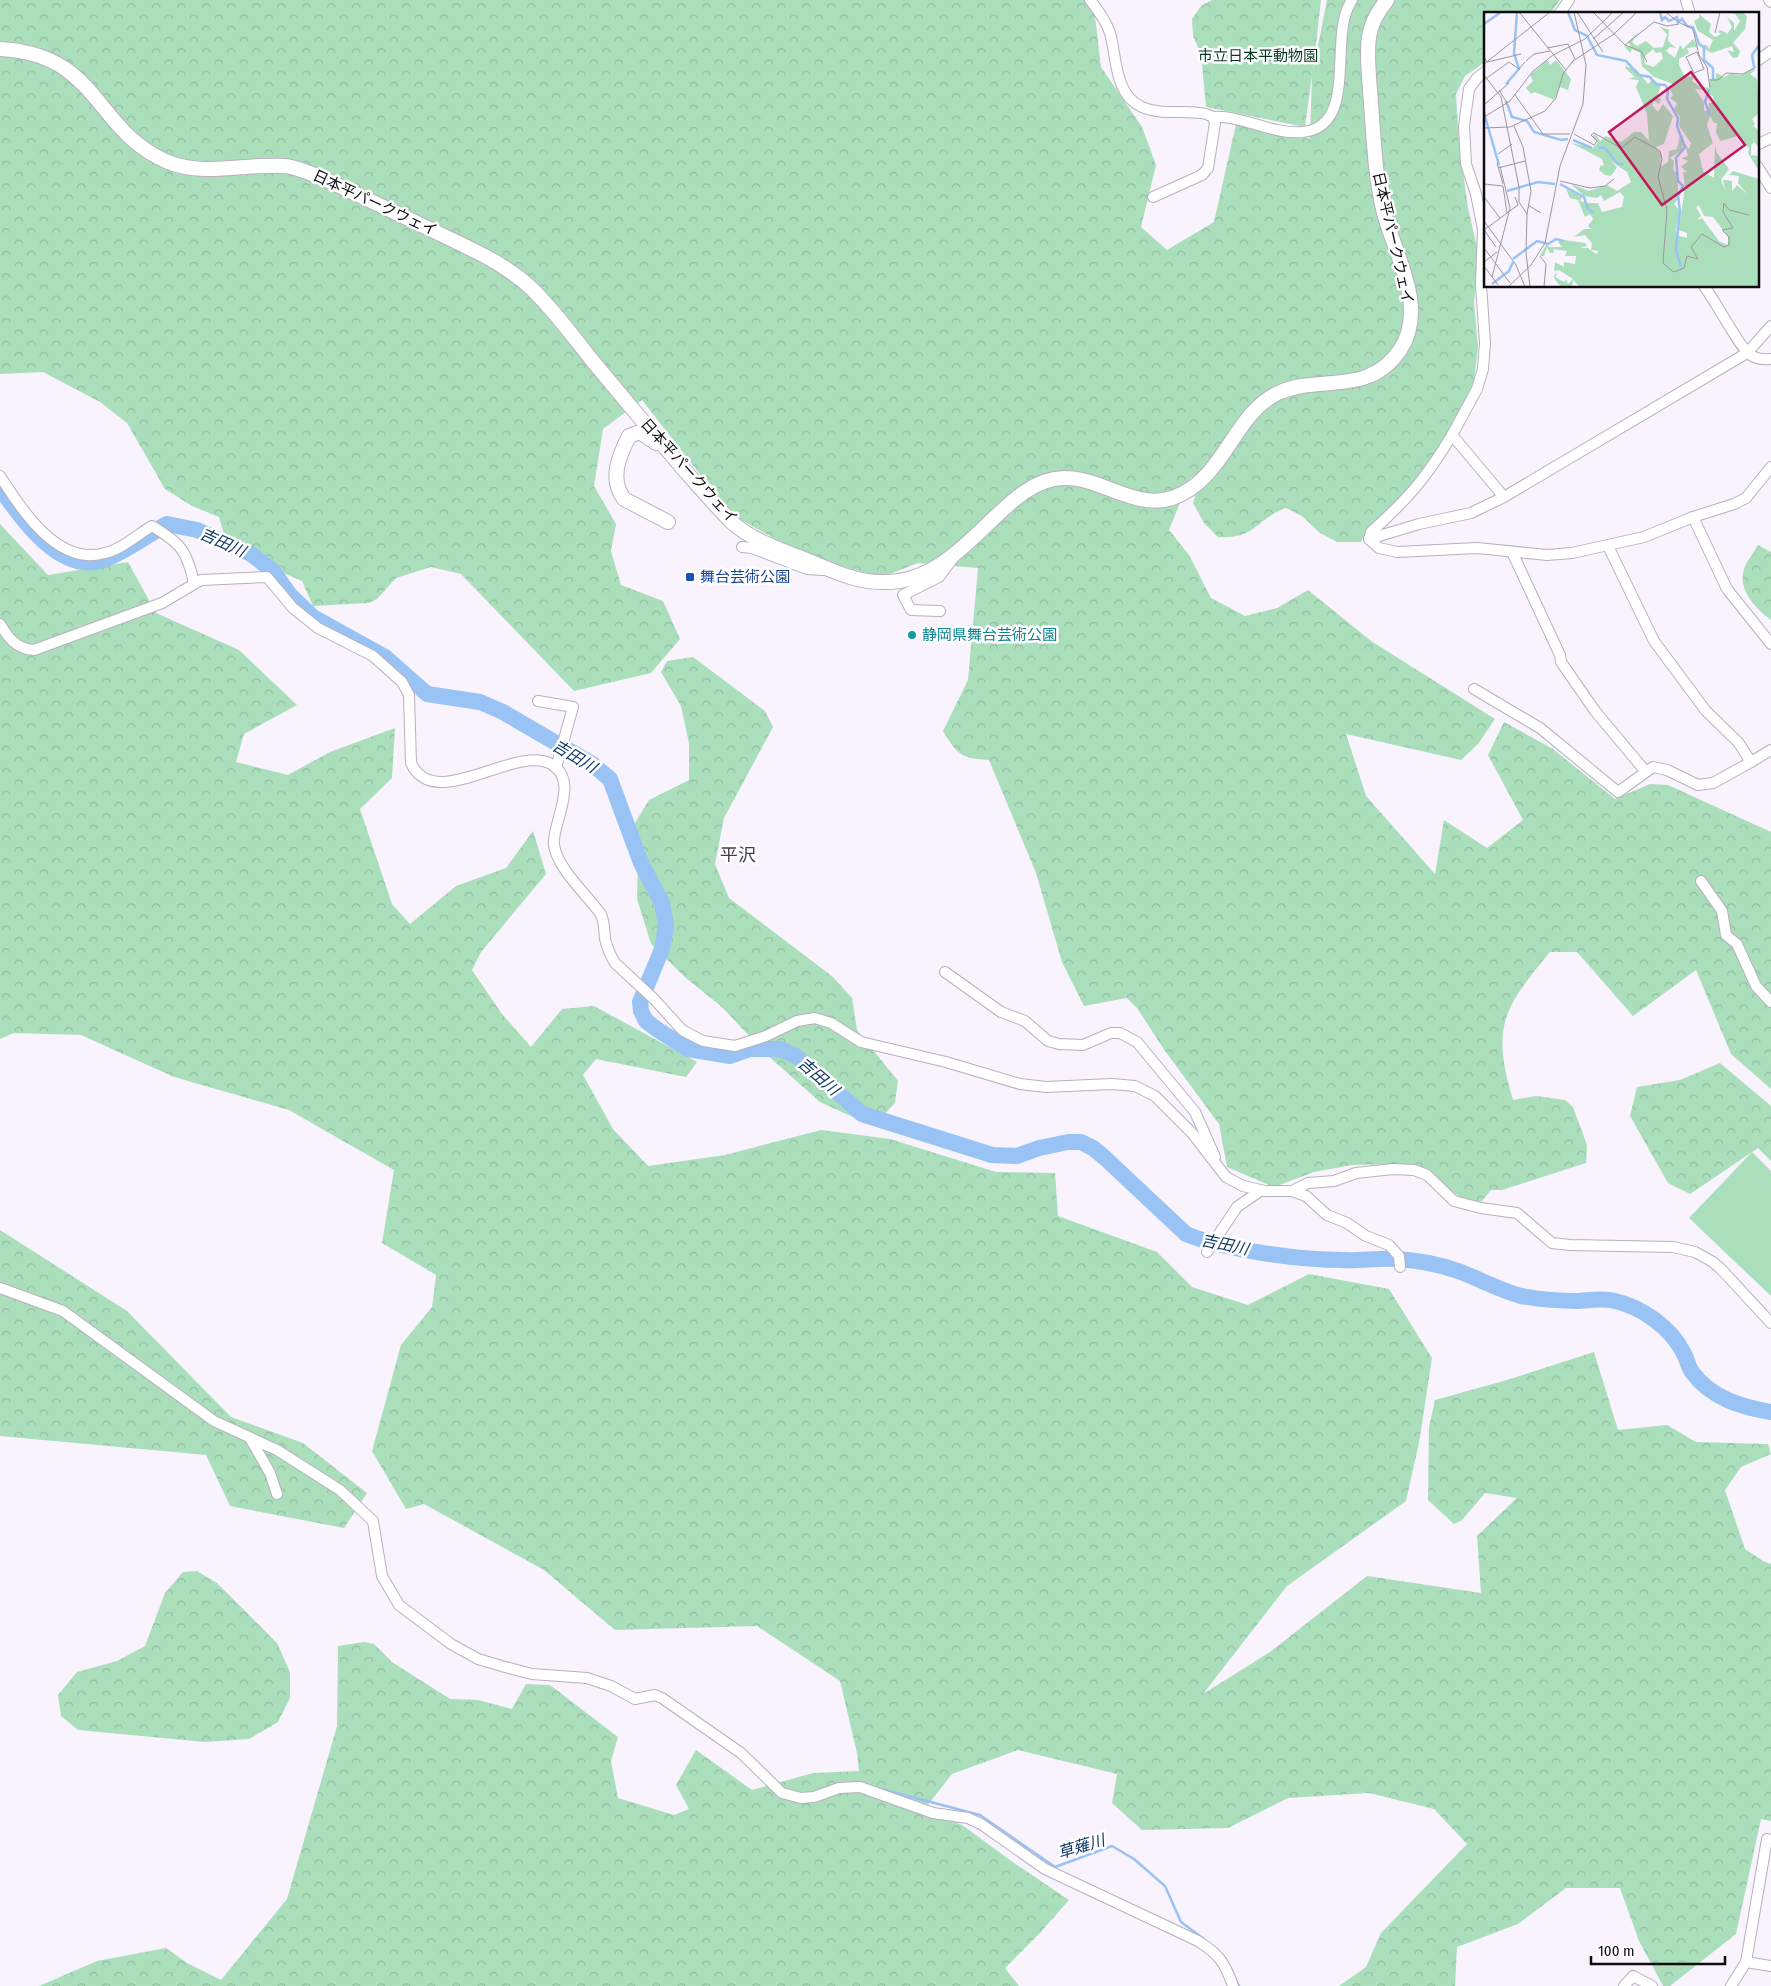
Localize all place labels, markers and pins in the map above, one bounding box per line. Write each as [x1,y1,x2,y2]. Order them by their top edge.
place label: 舞台芸術公園 [700,568,790,586]
marker: 舞台芸術公園 [684,571,696,583]
place label: 静岡県舞台芸術公園 [922,626,1057,644]
marker: 静岡県舞台芸術公園 [906,629,918,641]

